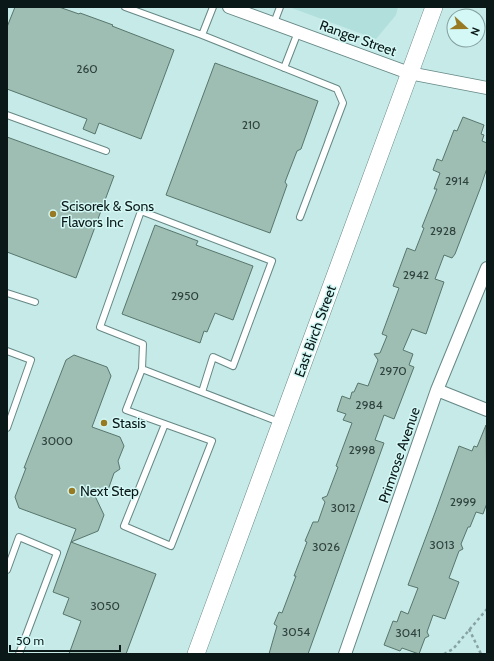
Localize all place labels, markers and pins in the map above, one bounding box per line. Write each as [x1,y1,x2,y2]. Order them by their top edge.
place label: Scisorek & Sons Flavors Inc [61,197,154,231]
marker: Scisorek & Sons Flavors Inc [48,209,58,219]
place label: Stasis [112,414,146,432]
marker: Stasis [99,418,109,428]
place label: Next Step [80,482,139,500]
marker: Next Step [67,486,77,496]

